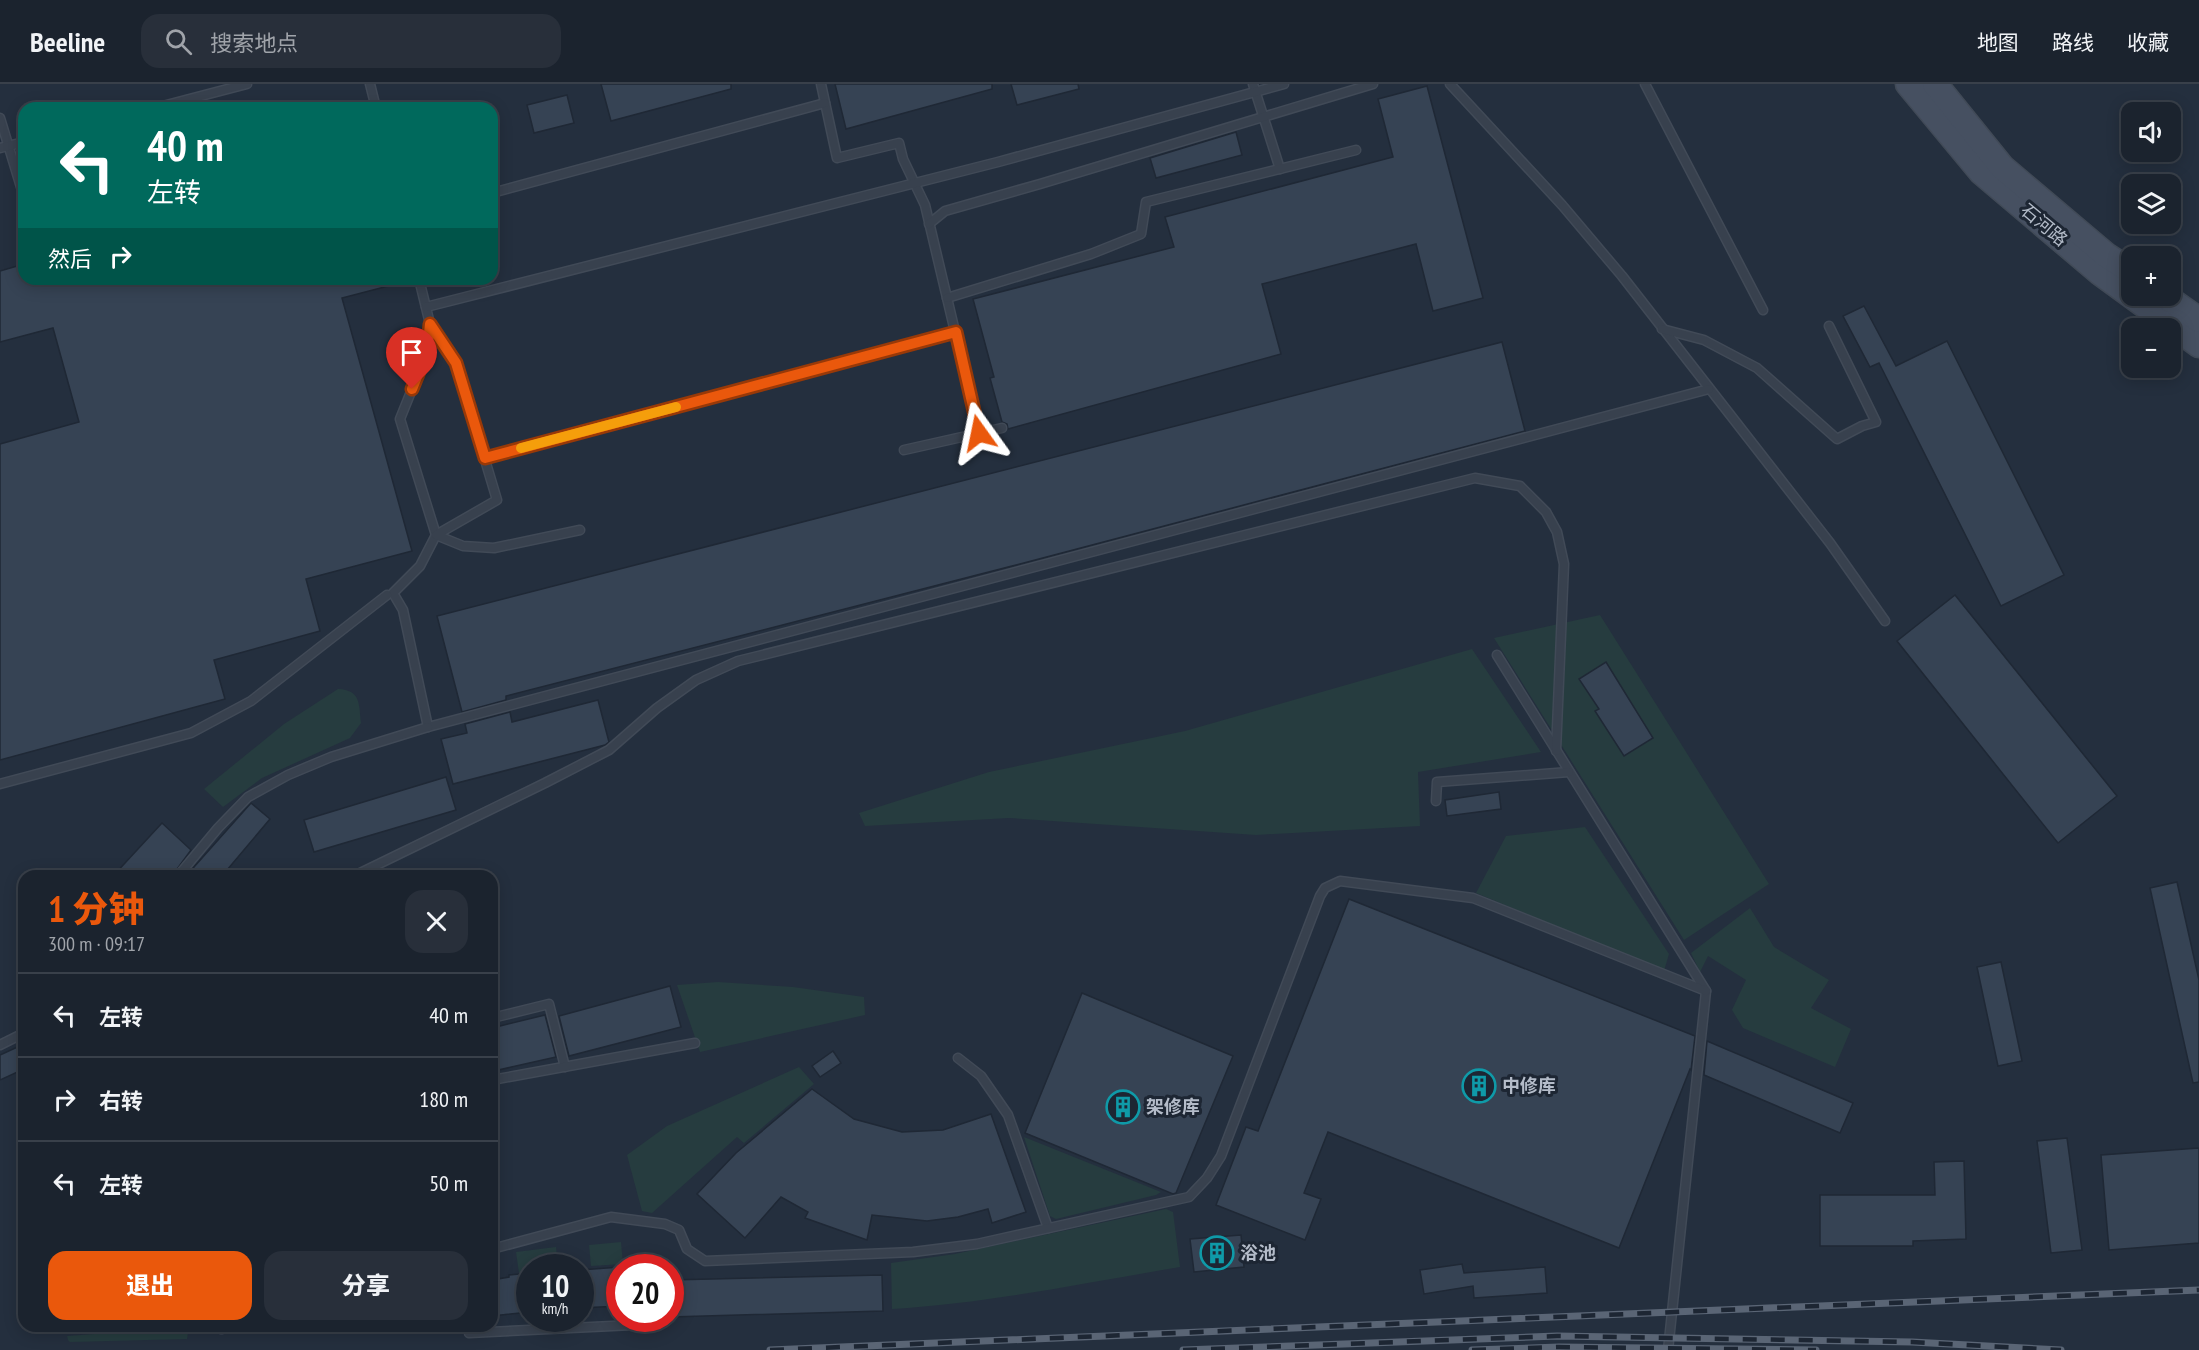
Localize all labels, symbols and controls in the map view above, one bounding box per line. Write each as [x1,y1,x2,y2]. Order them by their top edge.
search box [141,14,561,68]
text: Beeline [30,23,105,60]
icon: search [162,25,195,58]
text: 搜索地点 [210,29,298,57]
text: 地图 [1977,29,2019,56]
text: 路线 [2052,29,2094,56]
text: 收藏 [2127,29,2169,56]
map controls [2121,102,2181,378]
button: sound [2121,102,2181,162]
text: 40 m [147,118,224,173]
icon: left [48,126,126,204]
button: layers [2121,174,2181,234]
text: 左转 [147,175,201,209]
street label: 石河路 [2016,198,2072,251]
icon: right [104,240,137,273]
text: 然后 [48,245,92,273]
button: + [2121,246,2181,306]
button: − [2121,318,2181,378]
pin [386,327,437,389]
icon: arrive [395,336,428,369]
position arrow [947,401,1011,465]
text: 1 分钟 [48,885,145,932]
button: close [405,890,468,953]
text: 300 m · 09:17 [48,931,145,957]
icon: left [48,999,81,1032]
text: 40 m [429,1001,468,1029]
text: 左转 [99,1003,143,1031]
building icon: 中修库 [1461,1068,1497,1104]
place label: 中修库 [1502,1074,1556,1097]
icon: right [48,1083,81,1116]
text: 180 m [419,1085,468,1113]
text: 右转 [99,1087,143,1115]
building icon: 架修库 [1105,1089,1141,1125]
place label: 架修库 [1146,1095,1200,1118]
icon: left [48,1167,81,1200]
text: 50 m [429,1169,468,1197]
text: 左转 [99,1171,143,1199]
building icon: 浴池 [1199,1235,1235,1271]
place label: 浴池 [1240,1241,1276,1264]
button: 退出 [48,1251,252,1320]
button: 分享 [264,1251,468,1320]
speed limit sign: 20 [606,1254,684,1332]
text: 10 [541,1266,569,1305]
text: km/h [542,1299,568,1318]

